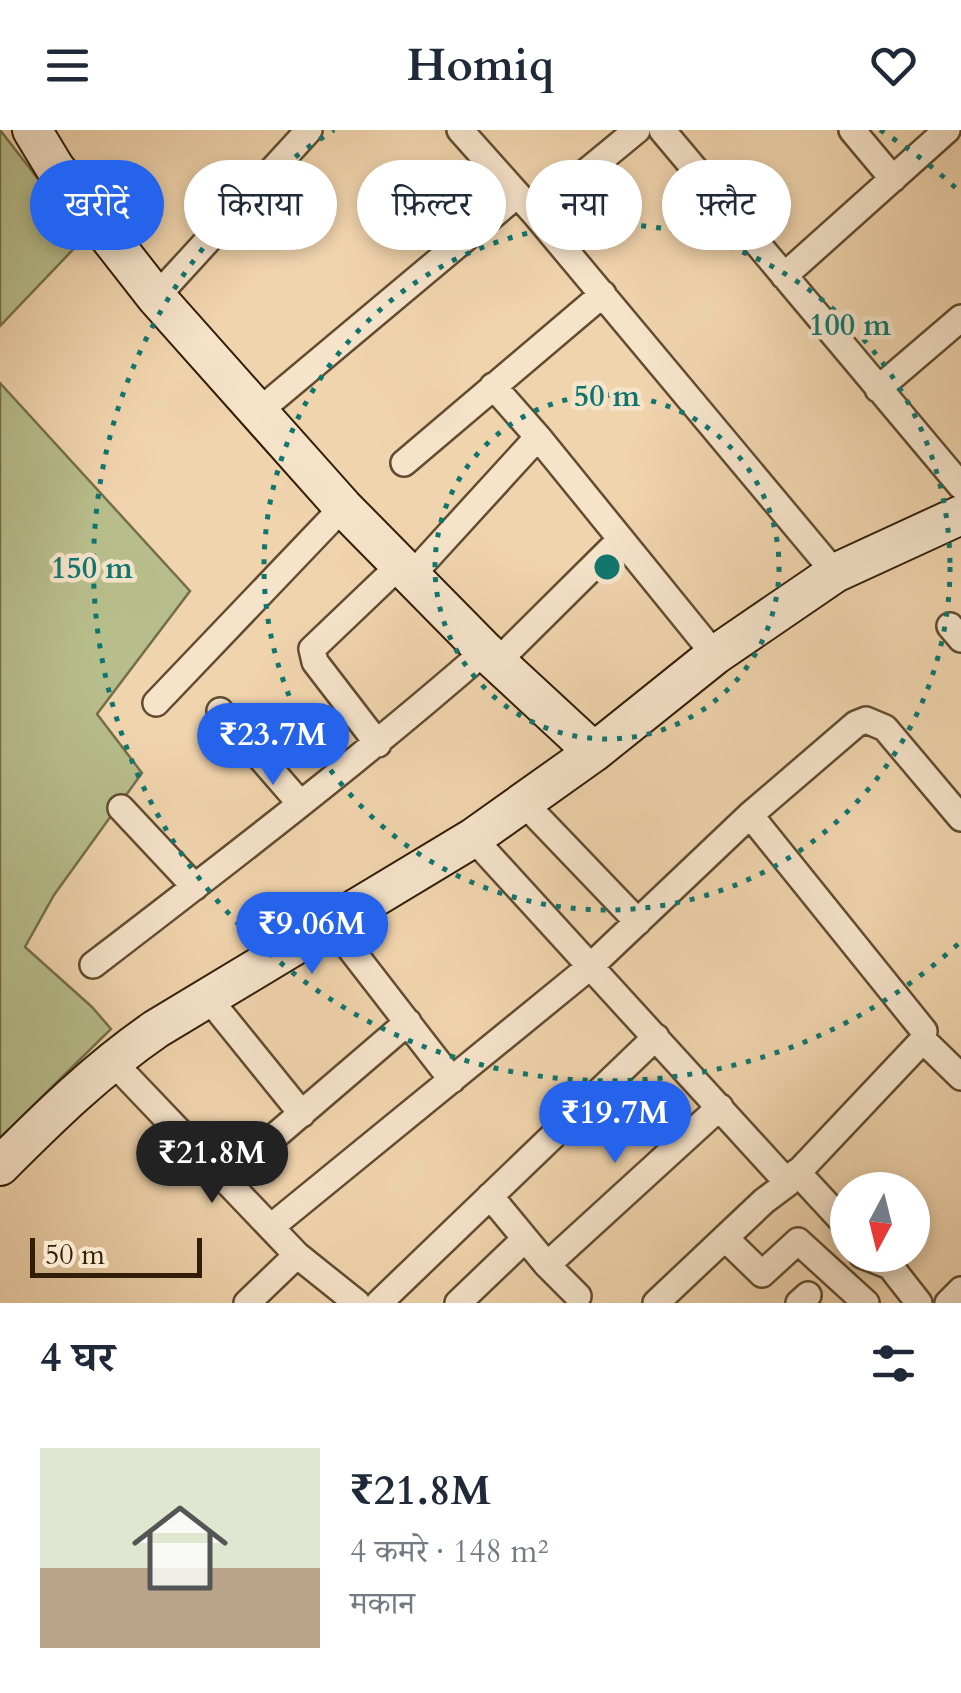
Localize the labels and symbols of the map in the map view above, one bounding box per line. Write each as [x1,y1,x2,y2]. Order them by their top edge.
text: 100 m [809,305,891,346]
text: 50 m [574,376,641,417]
text: 150 m [51,548,133,589]
centre of rings [589,549,625,585]
pin: ₹23.7M [192,703,354,788]
pin: ₹9.06M [231,892,393,977]
pin: ₹19.7M [534,1081,696,1166]
pin: ₹21.8M [131,1121,293,1206]
north arrow [830,1172,930,1272]
scale bar [30,1233,202,1278]

